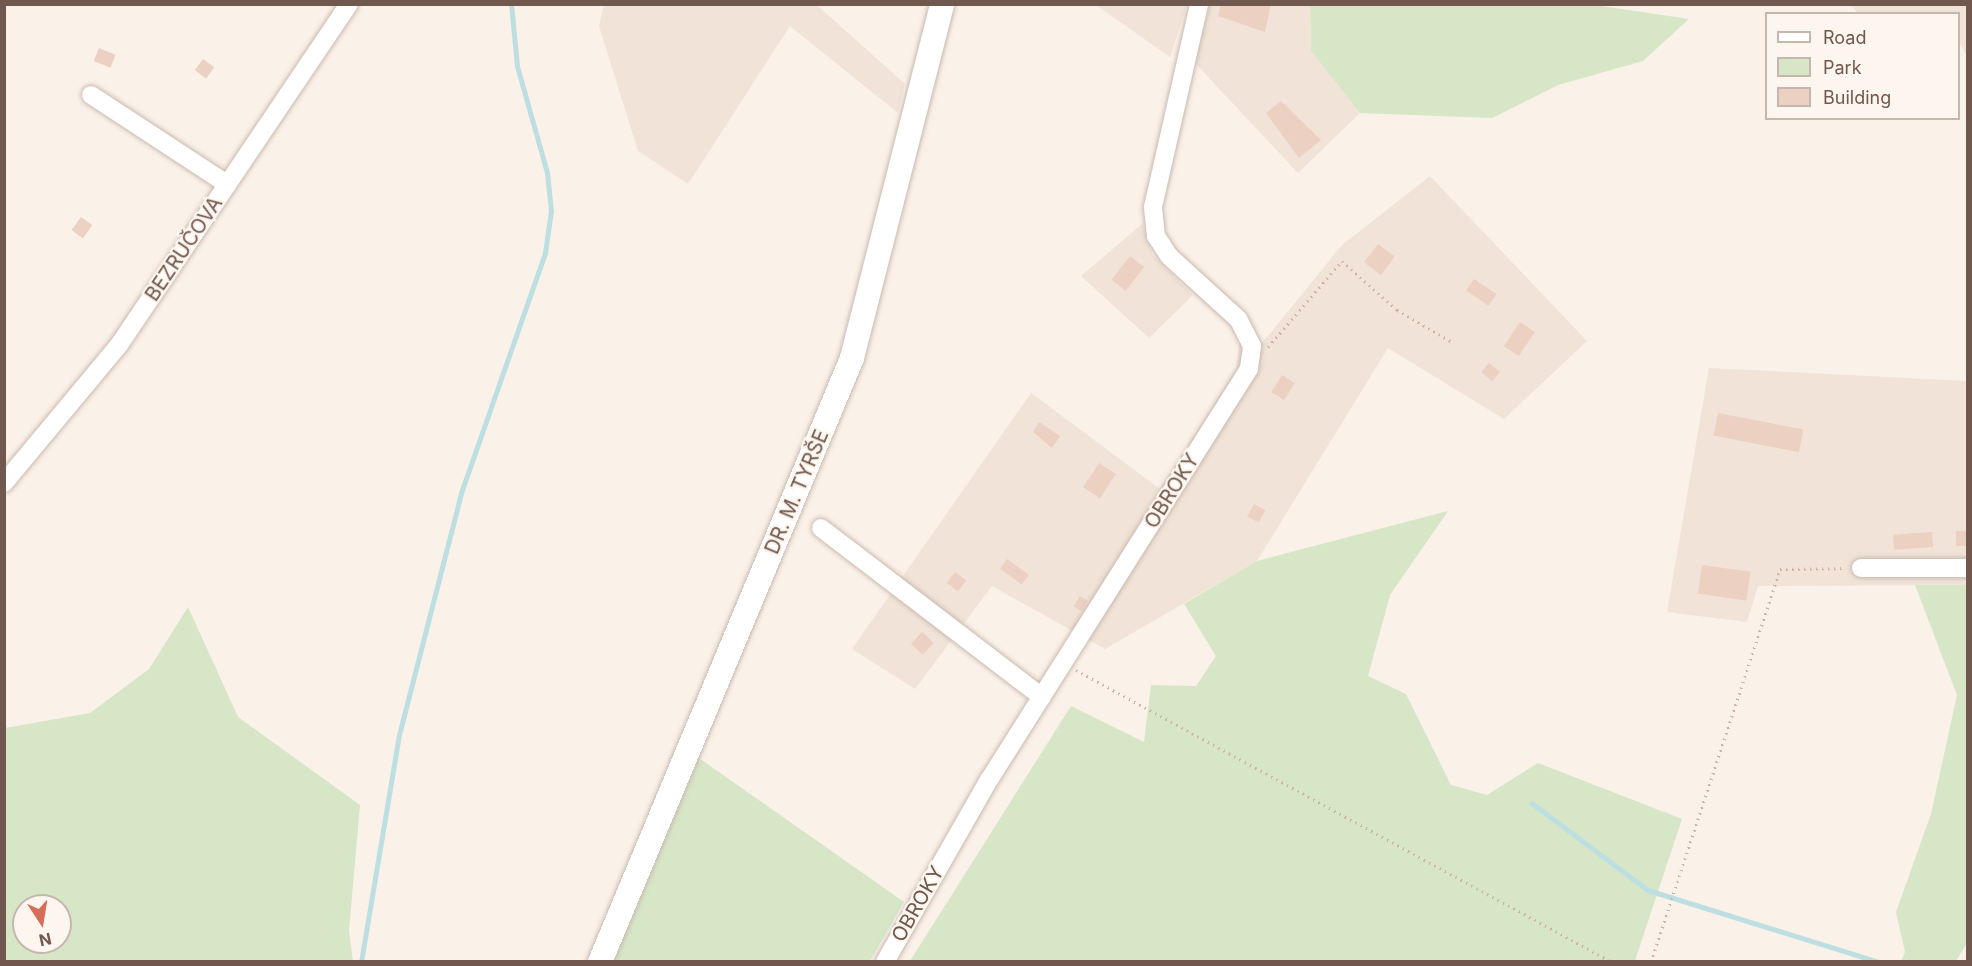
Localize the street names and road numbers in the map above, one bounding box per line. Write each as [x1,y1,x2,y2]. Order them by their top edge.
street label: BEZRUČOVA [140,192,228,306]
street label: DR. M. TYRŠE [760,426,834,558]
street label: OBROKY [1140,449,1204,533]
street label: OBROKY [887,862,949,946]

